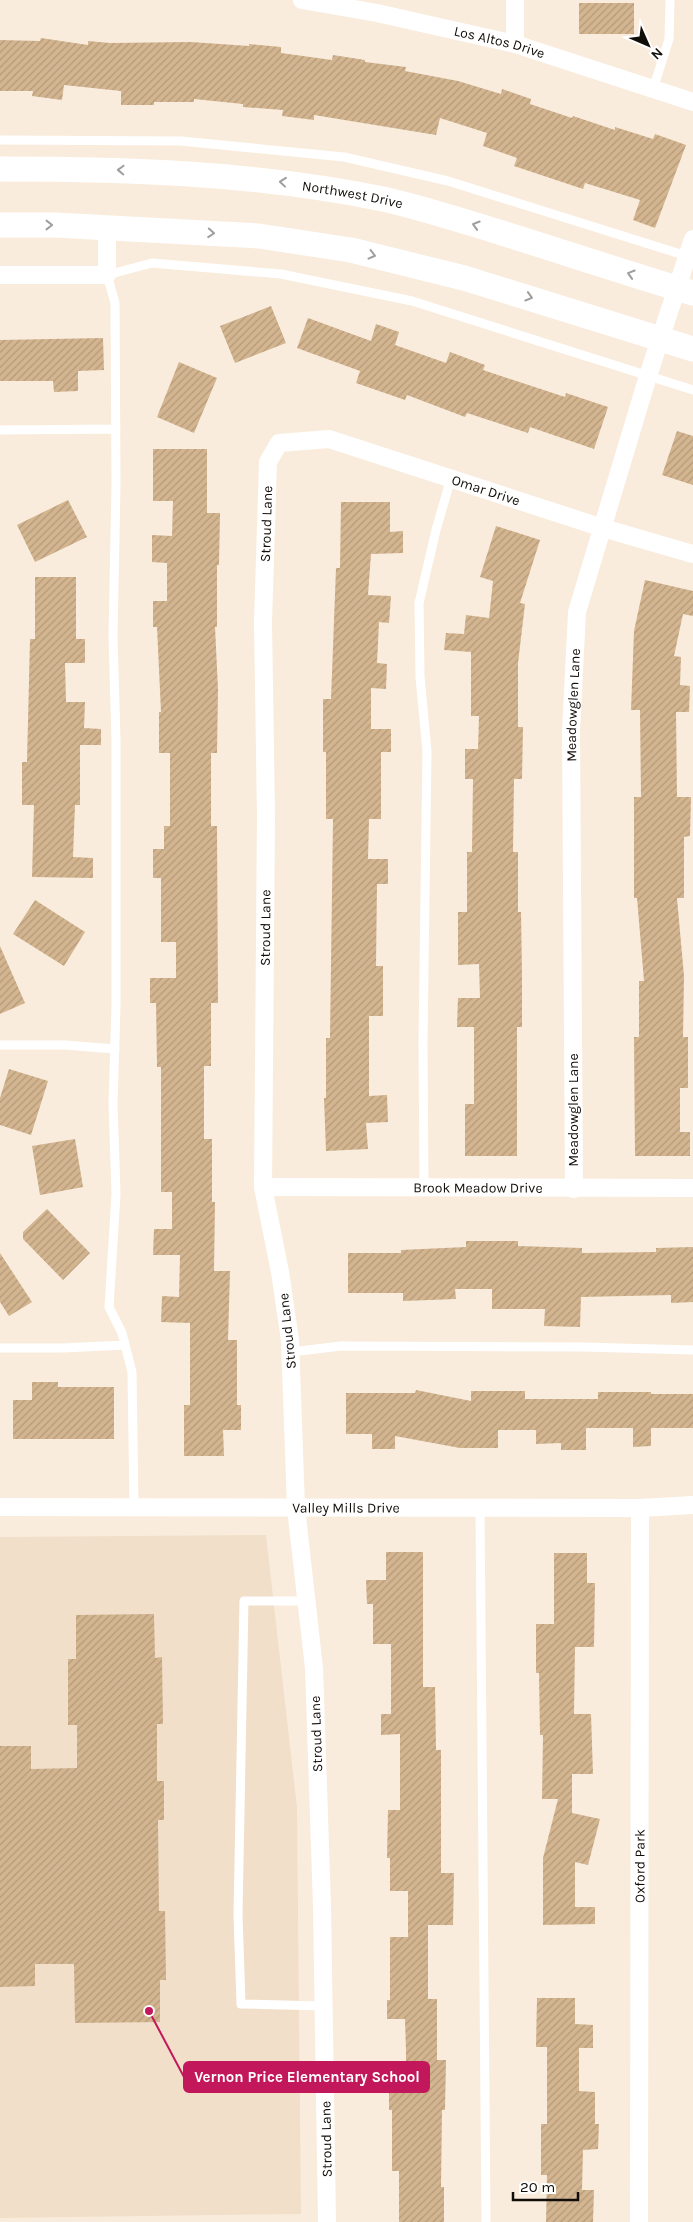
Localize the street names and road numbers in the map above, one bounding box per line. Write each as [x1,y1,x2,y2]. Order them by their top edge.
street label: Los Altos Drive [452,23,547,62]
street label: Northwest Drive [301,177,405,212]
street label: Omar Drive [449,471,522,510]
street label: Stroud Lane [257,485,276,562]
street label: Meadowglen Lane [563,648,584,762]
street label: Stroud Lane [257,889,274,966]
street label: Meadowglen Lane [565,1053,582,1167]
street label: Brook Meadow Drive [413,1179,543,1197]
street label: Stroud Lane [275,1292,300,1370]
street label: Valley Mills Drive [292,1499,400,1517]
street label: Stroud Lane [307,1695,326,1772]
street label: Oxford Park [631,1829,649,1903]
street label: Stroud Lane [317,2101,336,2177]

